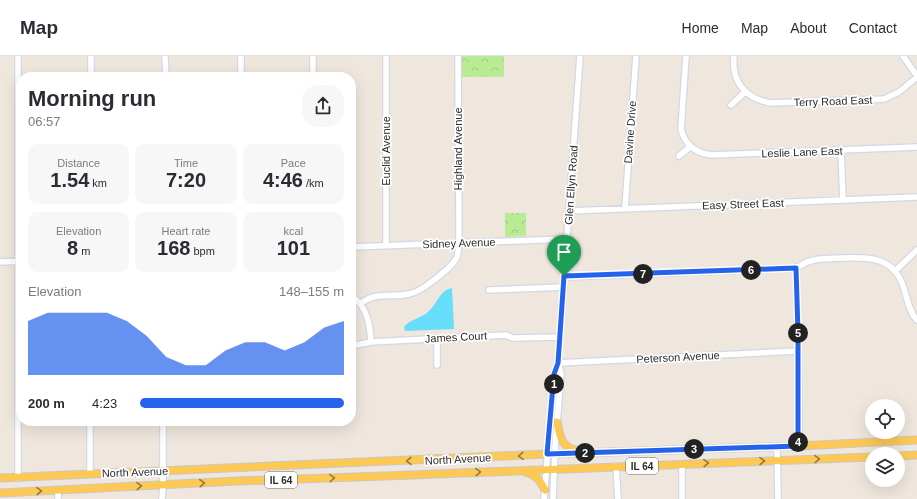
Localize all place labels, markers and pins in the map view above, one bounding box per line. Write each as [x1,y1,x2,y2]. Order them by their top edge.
pin [547,235,581,276]
pin: 6 [741,260,761,280]
pin: 7 [633,264,653,284]
pin: 5 [788,323,808,343]
pin: 1 [544,374,564,394]
pin: 4 [788,432,808,452]
pin: 3 [684,439,704,459]
pin: 2 [575,443,595,463]

